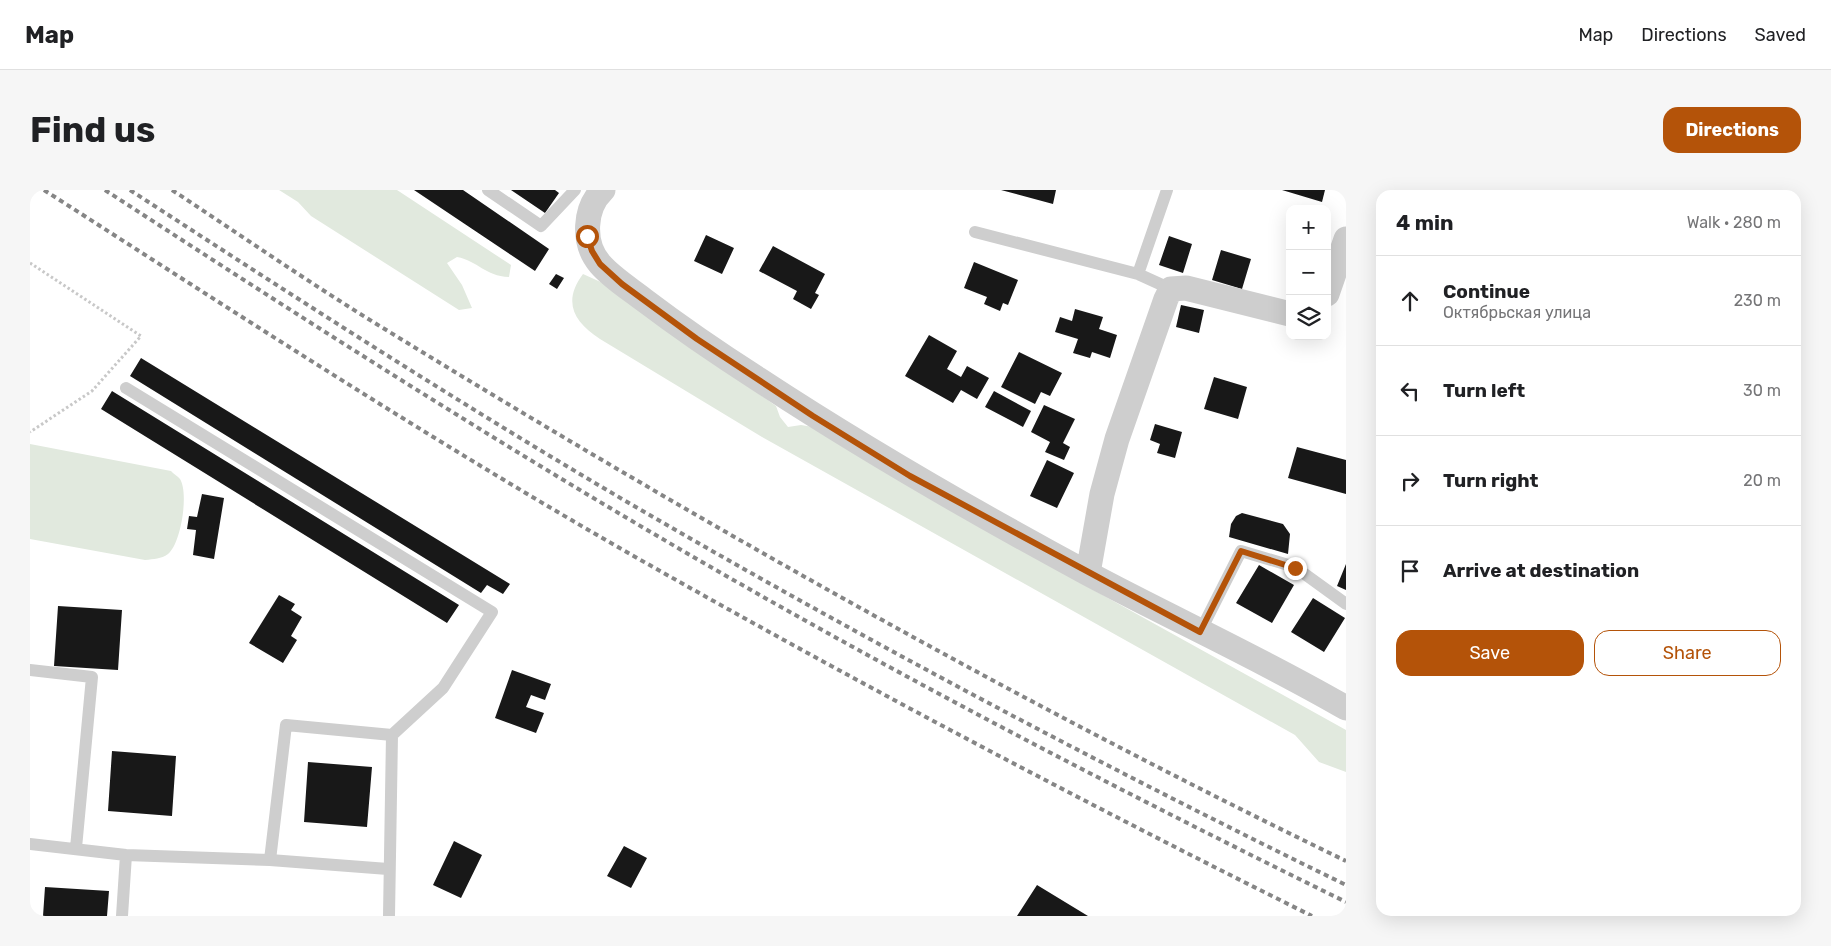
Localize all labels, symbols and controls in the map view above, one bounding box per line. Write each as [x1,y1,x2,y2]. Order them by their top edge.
text: Map [25,21,74,49]
text: Map [1578,24,1613,46]
text: Directions [1641,24,1727,46]
text: Saved [1755,24,1806,46]
button: Directions [1663,107,1801,153]
text: Find us [30,109,155,151]
map controls [1286,205,1331,340]
button: + [1286,205,1331,250]
text: 4 min [1396,210,1454,235]
text: Walk · 280 m [1687,213,1781,232]
route start [576,225,599,248]
button: − [1286,250,1331,295]
text: Continue [1443,280,1530,303]
icon: ahead [1396,287,1424,315]
text: 230 m [1734,291,1781,310]
button: layers [1286,295,1331,340]
text: Октябрьская улица [1443,303,1591,322]
icon: left [1396,377,1424,405]
text: Turn left [1443,379,1525,402]
text: 30 m [1743,381,1781,400]
icon: right [1396,467,1424,495]
text: Turn right [1443,469,1538,492]
text: 20 m [1743,471,1781,490]
route end [1284,557,1307,580]
icon: arrive [1396,557,1424,585]
text: Arrive at destination [1443,559,1639,582]
button: Save [1396,630,1584,676]
button: Share [1594,630,1781,676]

